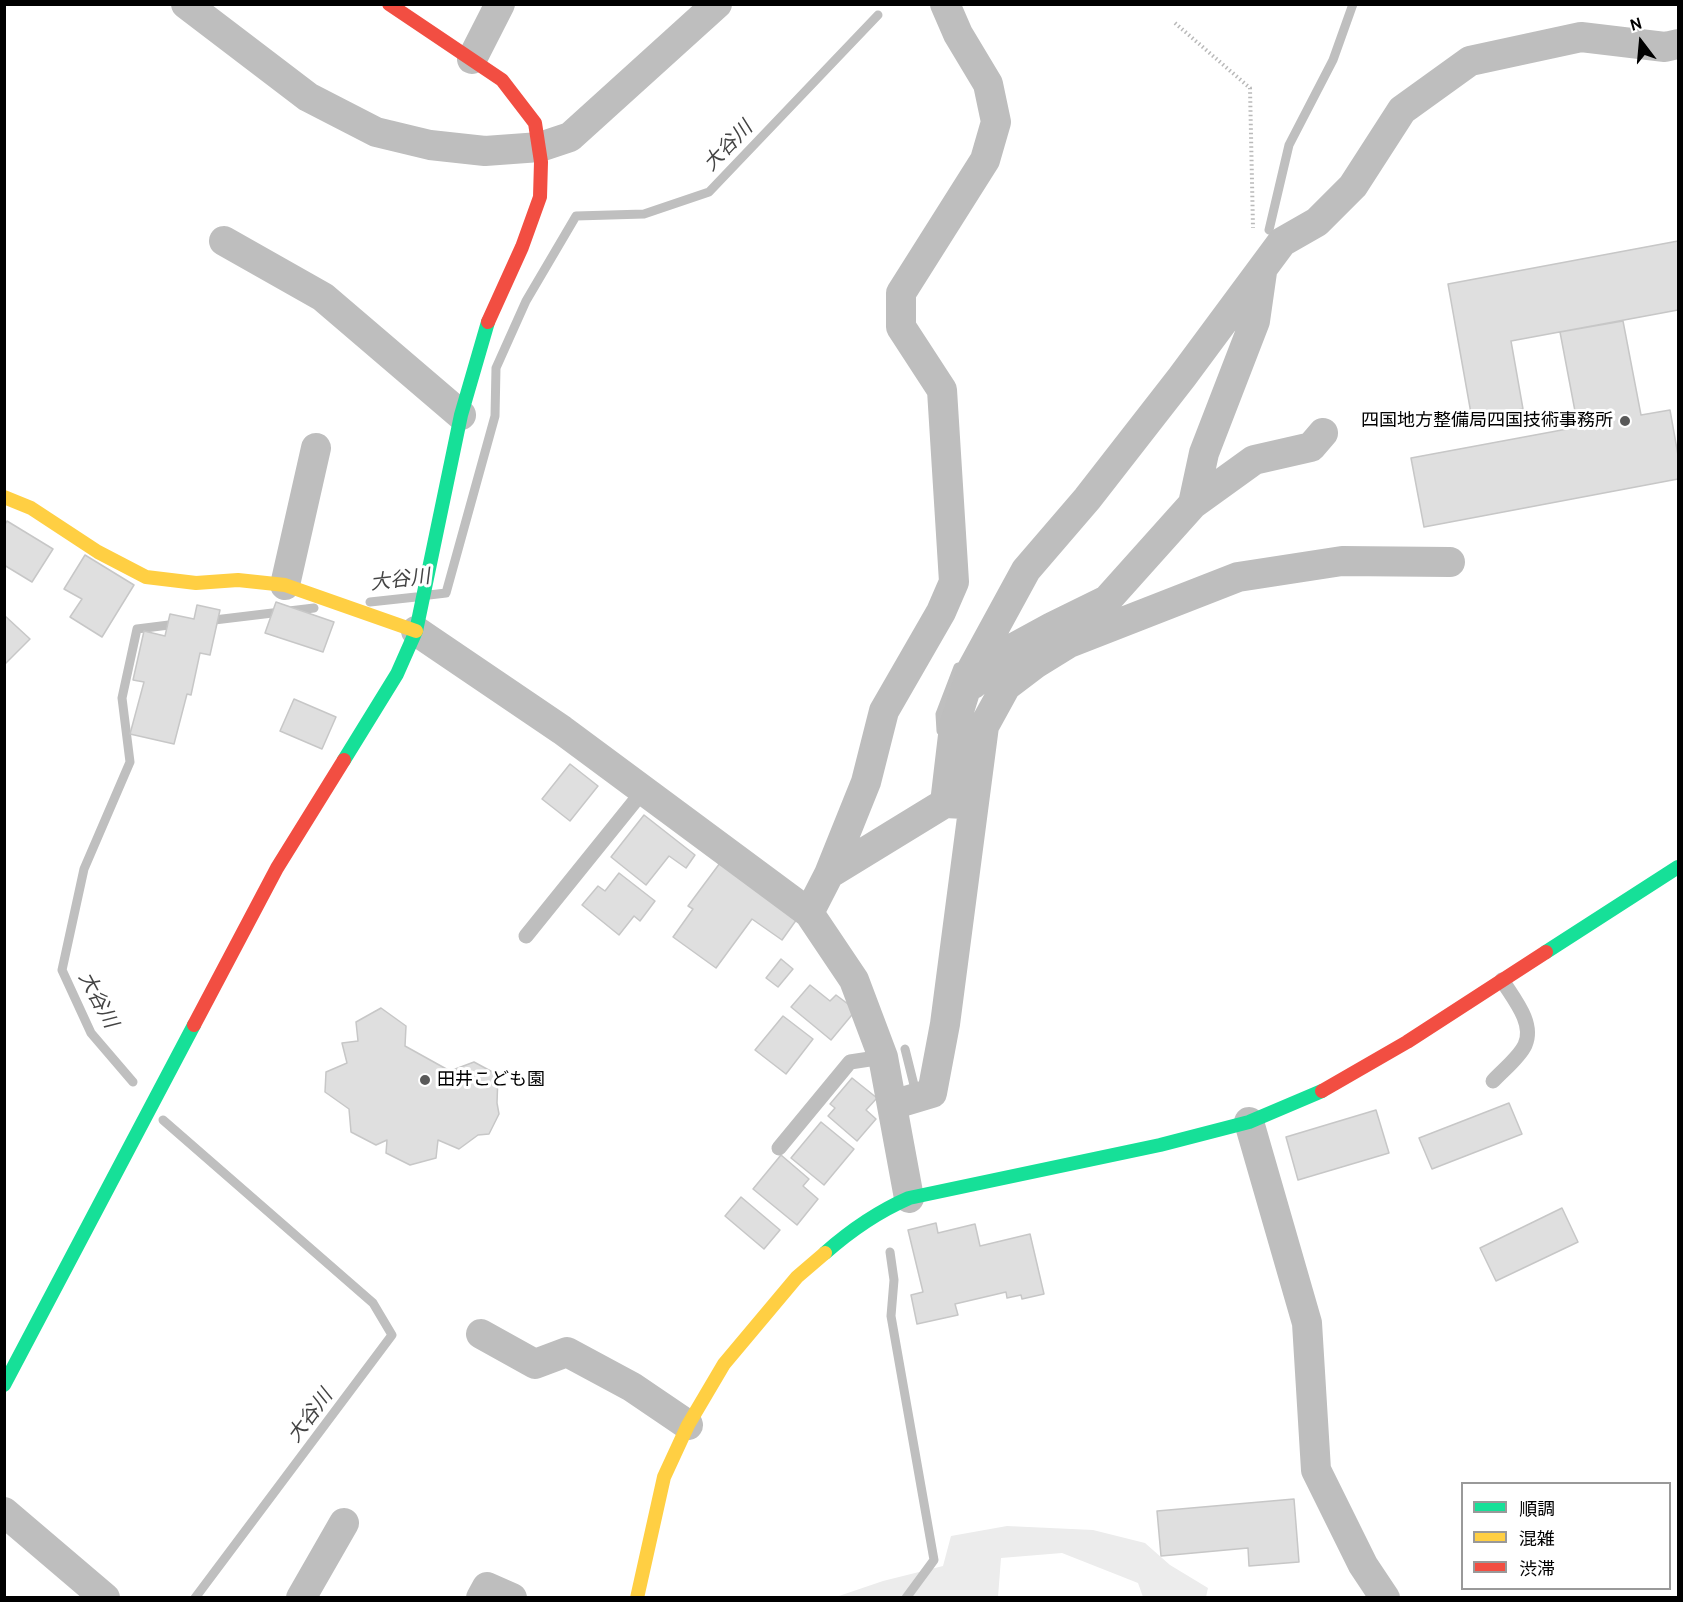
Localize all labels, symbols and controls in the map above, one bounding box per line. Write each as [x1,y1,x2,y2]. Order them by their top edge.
north arrow [1611,12,1671,72]
text: N [1628,14,1644,35]
water label: 大谷川 [699,116,757,176]
place label: 四国地方整備局四国技術事務所 [1361,410,1613,432]
marker: 四国地方整備局四国技術事務所 [1618,414,1632,428]
water label: 大谷川 [369,564,431,596]
water label: 大谷川 [73,968,123,1032]
place label: 田井こども園 [437,1069,545,1091]
marker: 田井こども園 [418,1073,432,1087]
water label: 大谷川 [282,1385,338,1447]
legend [1461,1482,1671,1590]
text: 順調 [1519,1498,1555,1520]
text: 混雑 [1519,1528,1555,1550]
text: 渋滞 [1519,1558,1555,1580]

